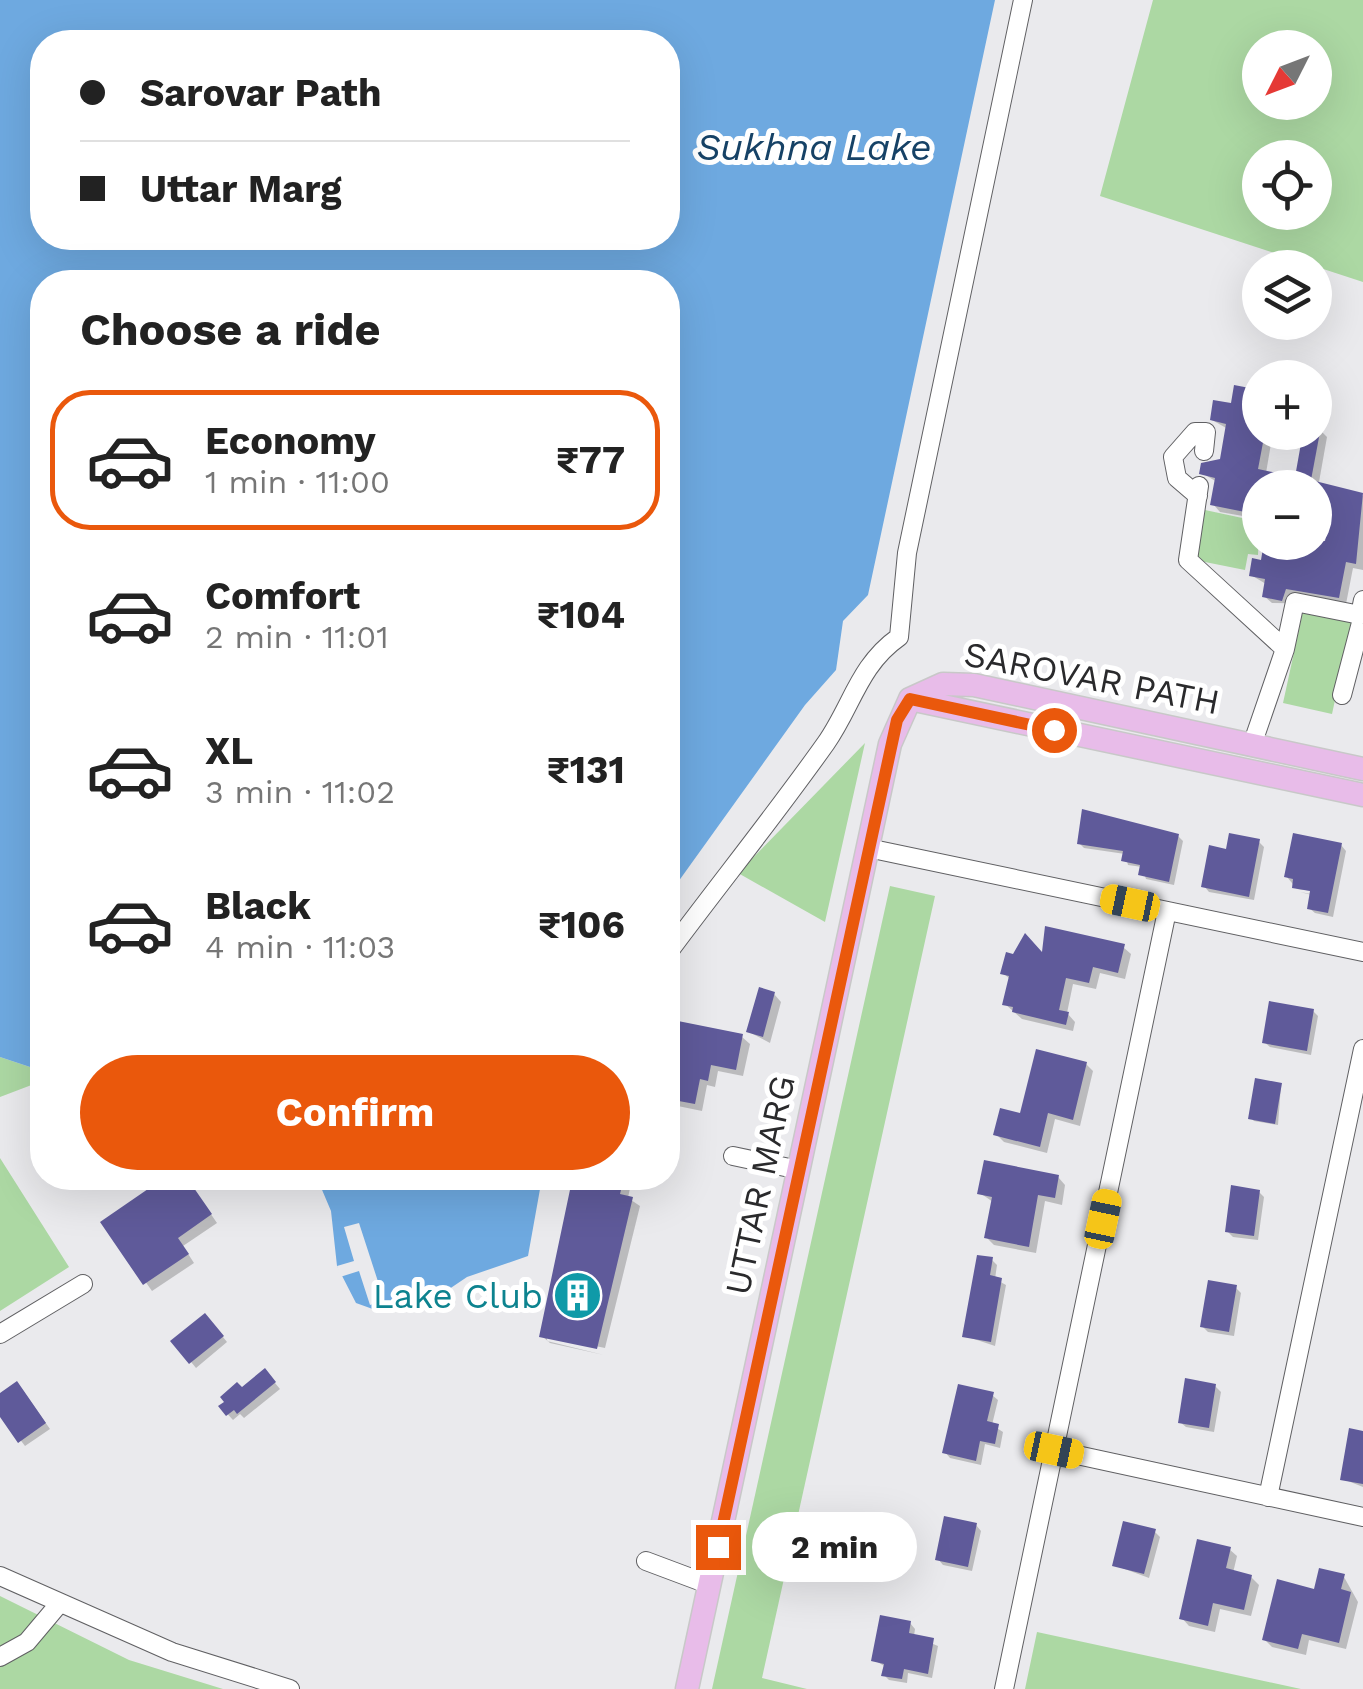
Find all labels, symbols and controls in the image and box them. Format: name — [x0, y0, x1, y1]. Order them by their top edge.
north arrow — [1242, 30, 1332, 120]
map controls — [1242, 30, 1332, 560]
text: Sarovar Path — [140, 71, 382, 115]
water label: Sukhna Lake — [696, 125, 932, 169]
button: locate — [1242, 140, 1332, 230]
text: Uttar Marg — [140, 167, 341, 211]
button: layers — [1242, 250, 1332, 340]
text: Choose a ride — [80, 303, 380, 356]
button: + — [1242, 360, 1332, 450]
icon: car — [85, 415, 175, 505]
text: Economy — [205, 419, 376, 463]
text: ₹77 — [556, 438, 625, 482]
text: 1 min · 11:00 — [205, 463, 390, 501]
button: − — [1242, 470, 1332, 560]
icon: car — [85, 570, 175, 660]
text: Comfort — [205, 574, 360, 618]
text: ₹104 — [537, 593, 625, 637]
text: 2 min · 11:01 — [205, 618, 389, 656]
street label: SAROVAR PATH — [961, 633, 1223, 723]
route start — [1032, 708, 1077, 753]
icon: car — [85, 725, 175, 815]
text: XL — [205, 729, 253, 773]
text: ₹131 — [547, 748, 625, 792]
text: 3 min · 11:02 — [205, 773, 395, 811]
icon: car — [85, 880, 175, 970]
car — [1098, 882, 1162, 924]
text: Black — [205, 884, 311, 928]
text: ₹106 — [538, 903, 625, 947]
text: 4 min · 11:03 — [205, 928, 395, 966]
button: Confirm — [80, 1055, 630, 1170]
street label: UTTAR MARG — [716, 1071, 804, 1299]
car — [1082, 1187, 1124, 1251]
building icon: Lake Club — [552, 1270, 604, 1322]
place label: Lake Club — [373, 1275, 543, 1317]
car — [1022, 1429, 1086, 1471]
callout: 2 min — [753, 1512, 918, 1582]
route end — [696, 1525, 741, 1570]
text: 2 min — [791, 1528, 878, 1566]

